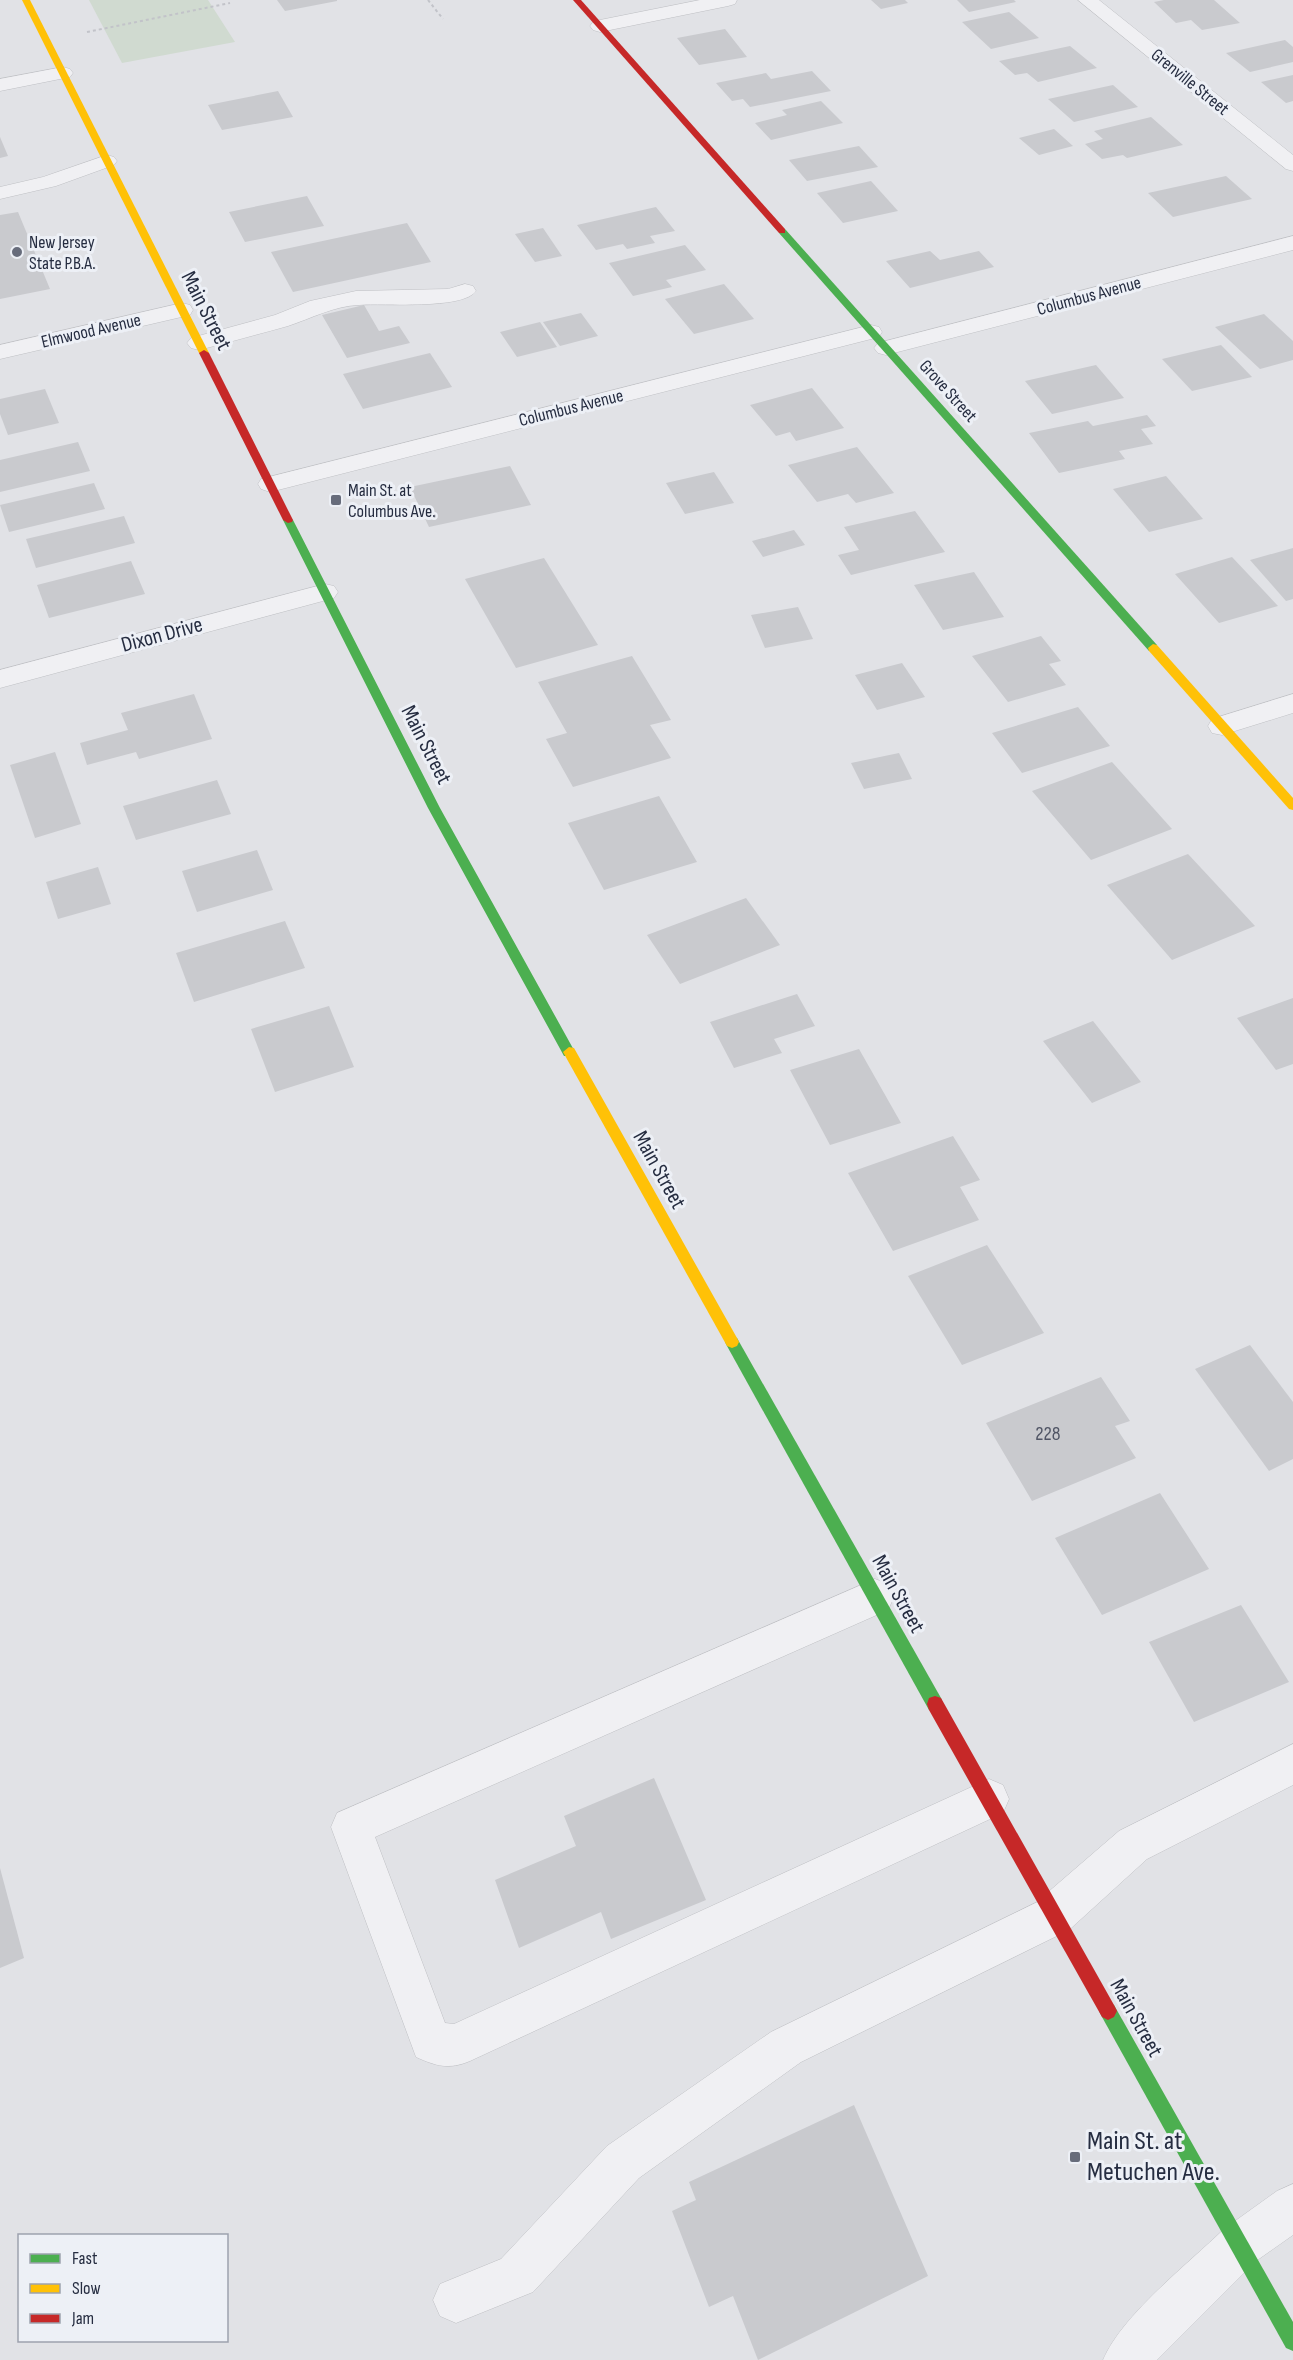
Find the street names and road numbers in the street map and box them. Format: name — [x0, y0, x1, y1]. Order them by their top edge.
street label: Grenville Street — [1147, 44, 1233, 120]
street label: Main Street — [175, 267, 237, 355]
street label: Columbus Avenue — [1035, 272, 1143, 320]
street label: Elmwood Avenue — [39, 309, 143, 353]
street label: Grove Street — [915, 356, 982, 427]
street label: Columbus Avenue — [517, 385, 625, 431]
street label: Dixon Drive — [118, 611, 206, 659]
street label: Main Street — [395, 701, 457, 789]
street label: Main Street — [627, 1126, 692, 1214]
street label: Main Street — [866, 1550, 931, 1638]
street label: Main Street — [1104, 1974, 1169, 2062]

